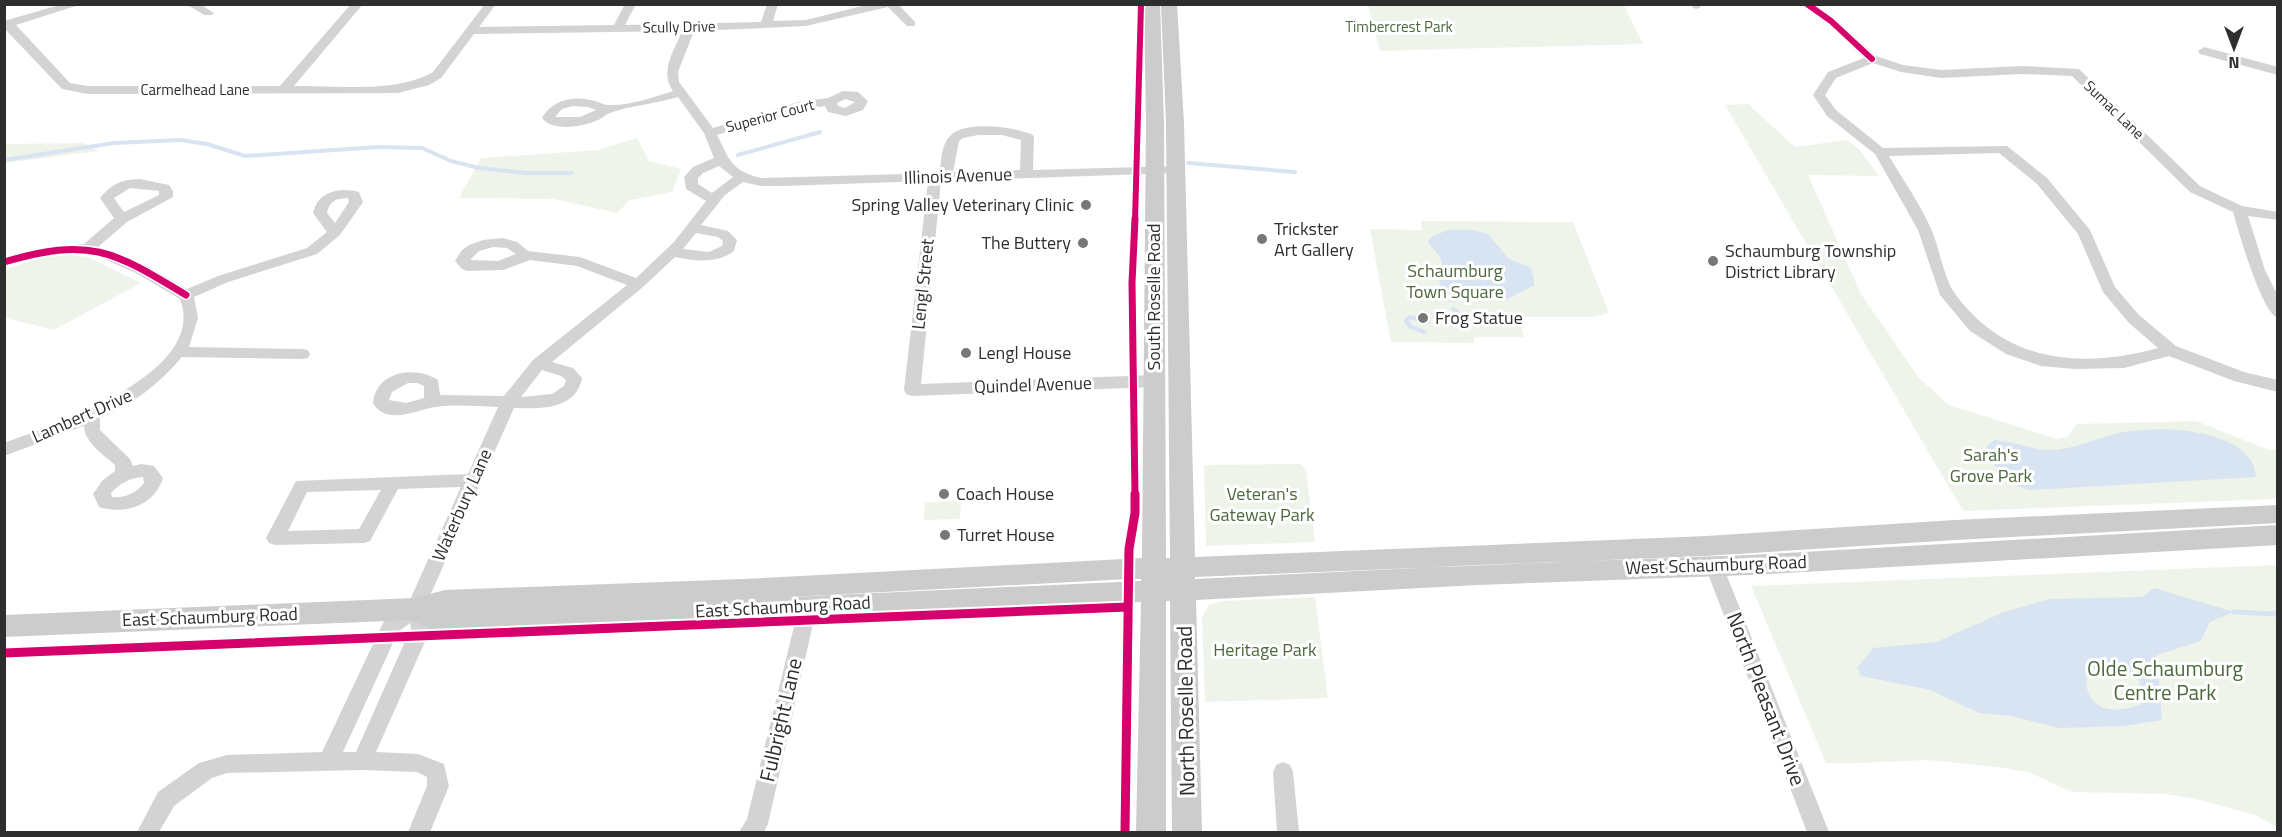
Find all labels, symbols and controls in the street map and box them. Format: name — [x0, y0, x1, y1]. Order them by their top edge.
street label: Scully Drive — [642, 14, 716, 39]
park label: Timbercrest Park — [1345, 15, 1453, 38]
north arrow — [2204, 18, 2264, 78]
text: N — [2228, 51, 2240, 75]
street label: Sumac Lane — [2079, 75, 2150, 144]
street label: Carmelhead Lane — [140, 78, 250, 101]
street label: Superior Court — [723, 92, 817, 138]
street label: Illinois Avenue — [903, 160, 1013, 191]
place label: Spring Valley Veterinary Clinic — [851, 191, 1074, 218]
marker: Spring Valley Veterinary Clinic — [1079, 198, 1093, 212]
place label: Trickster Art Gallery — [1274, 215, 1354, 263]
street label: South Roselle Road — [1140, 224, 1167, 371]
place label: The Buttery — [982, 229, 1071, 256]
marker: Trickster Art Gallery — [1255, 232, 1269, 246]
marker: The Buttery — [1076, 236, 1090, 250]
street label: Lengl Street — [904, 237, 941, 331]
place label: Schaumburg Township District Library — [1725, 237, 1896, 285]
marker: Schaumburg Township District Library — [1706, 254, 1720, 268]
park label: Schaumburg Town Square — [1406, 257, 1504, 305]
place label: Frog Statue — [1435, 304, 1523, 331]
marker: Frog Statue — [1416, 311, 1430, 325]
place label: Lengl House — [978, 339, 1071, 366]
marker: Lengl House — [959, 346, 973, 360]
street label: Quindel Avenue — [974, 369, 1092, 400]
street label: Lambert Drive — [27, 381, 136, 450]
park label: Sarah's Grove Park — [1950, 441, 2033, 489]
street label: Waterbury Lane — [425, 444, 498, 565]
place label: Coach House — [956, 480, 1054, 507]
park label: Veteran's Gateway Park — [1209, 480, 1315, 528]
marker: Coach House — [937, 487, 951, 501]
place label: Turret House — [957, 521, 1055, 548]
marker: Turret House — [938, 528, 952, 542]
street label: West Schaumburg Road — [1625, 548, 1807, 581]
street label: East Schaumburg Road — [694, 588, 871, 625]
street label: East Schaumburg Road — [122, 600, 298, 633]
street label: North Pleasant Drive — [1719, 607, 1815, 790]
street label: North Roselle Road — [1168, 626, 1202, 796]
park label: Heritage Park — [1213, 636, 1317, 663]
park label: Olde Schaumburg Centre Park — [2087, 652, 2243, 708]
street label: Fulbright Lane — [750, 655, 810, 785]

